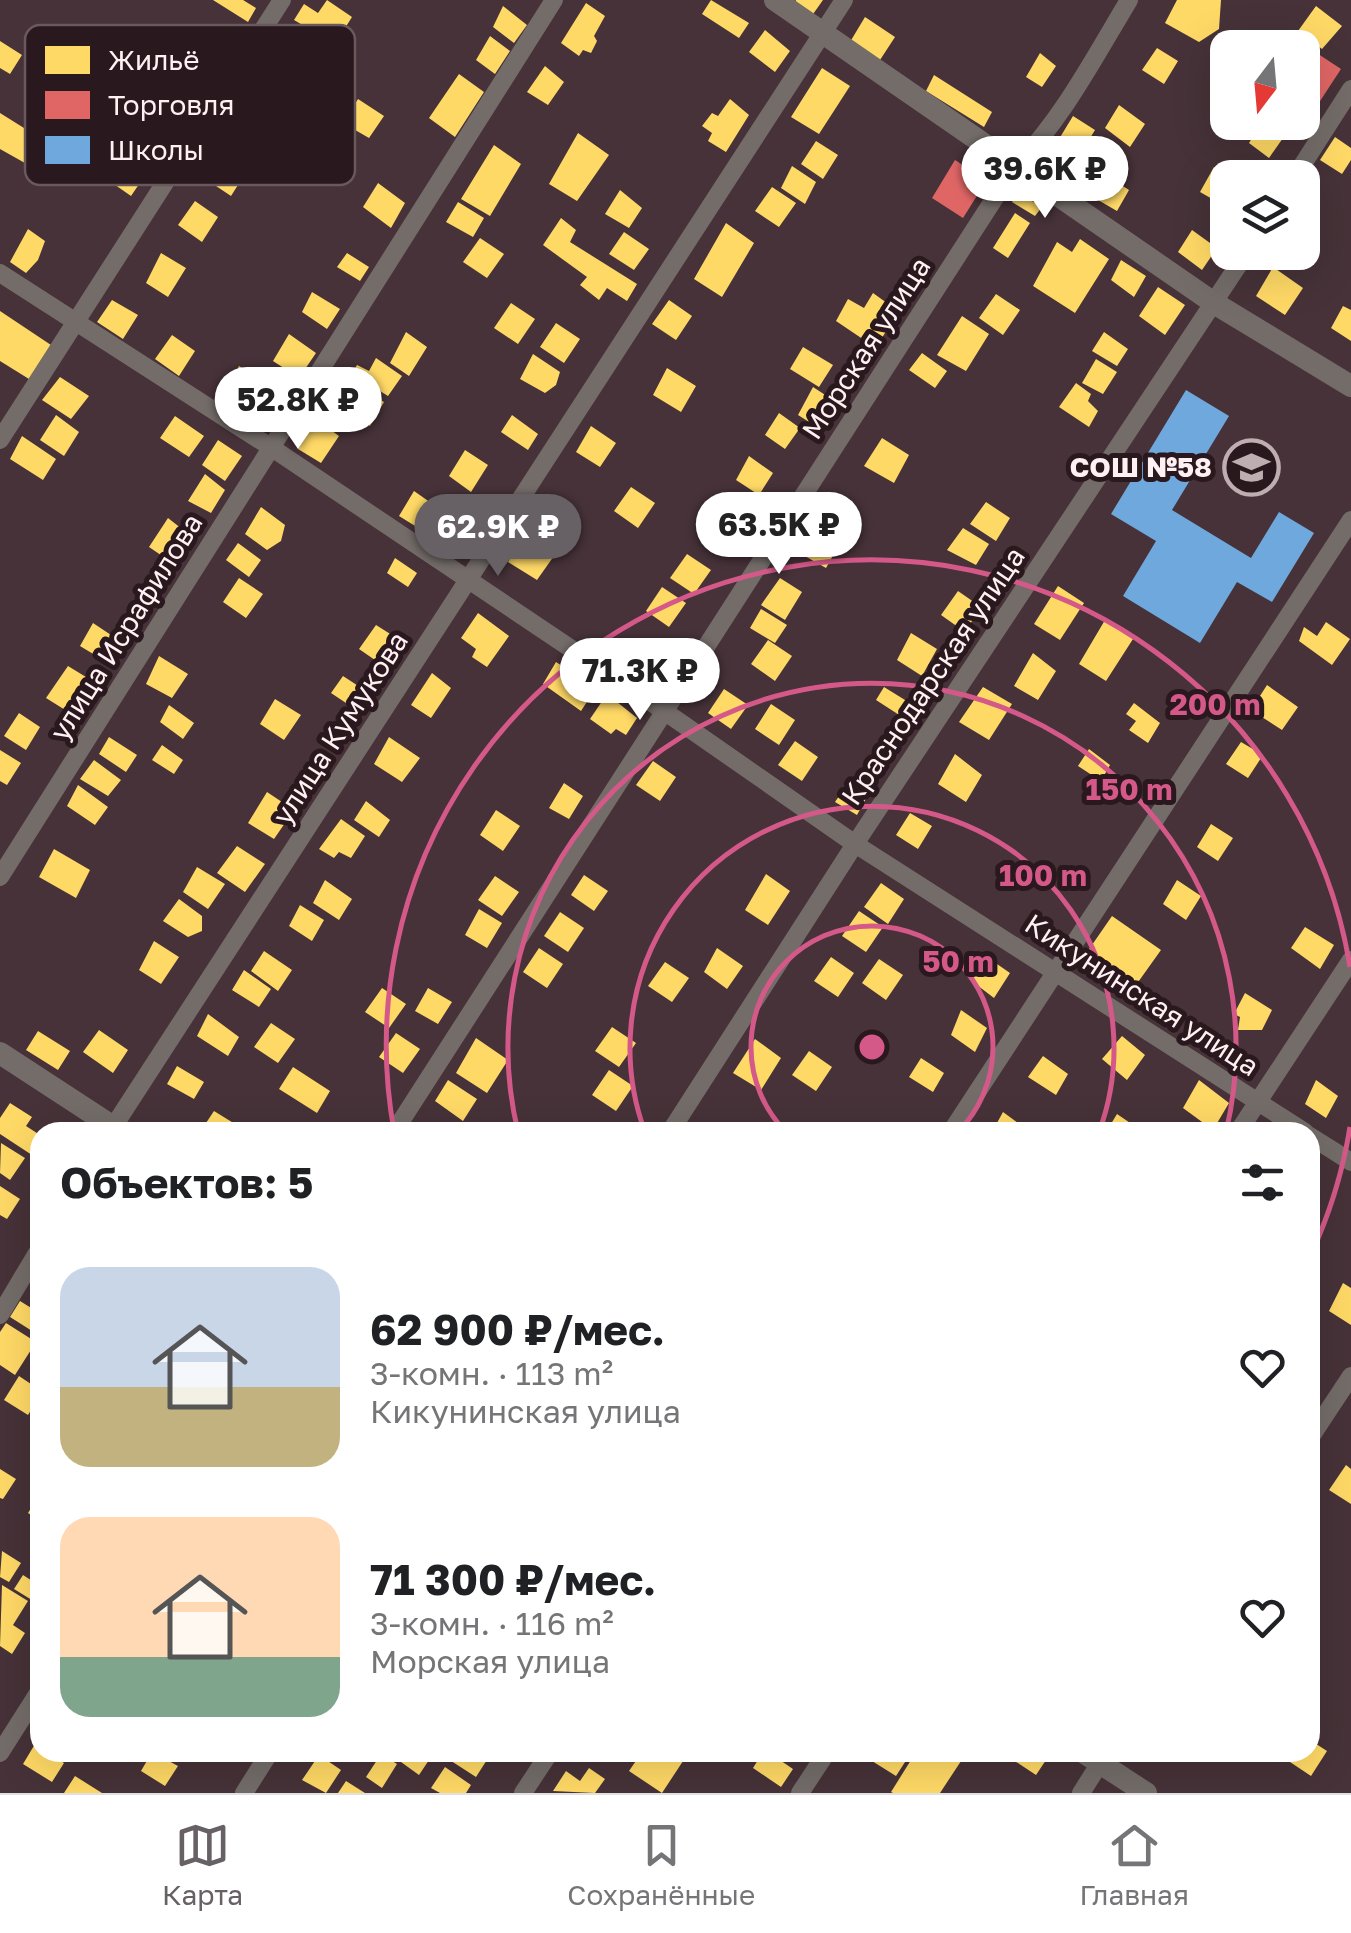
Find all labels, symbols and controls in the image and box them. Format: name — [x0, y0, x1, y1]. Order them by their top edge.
legend — [25, 25, 355, 185]
north arrow — [1210, 30, 1320, 140]
map controls — [1210, 30, 1320, 270]
text: Жильё — [108, 43, 200, 76]
text: Торговля — [108, 88, 234, 121]
text: Школы — [108, 133, 204, 166]
pin: 39.6K ₽ — [953, 136, 1137, 221]
text: 39.6K ₽ — [983, 149, 1107, 187]
button: layers — [1210, 160, 1320, 270]
street label: Морская улица — [795, 251, 937, 445]
pin: 52.8K ₽ — [206, 367, 390, 452]
text: 52.8K ₽ — [237, 380, 359, 418]
school or university icon: СОШ №58 — [1221, 437, 1281, 497]
place label: СОШ №58 — [1069, 450, 1212, 483]
pin: 63.5K ₽ — [687, 492, 871, 577]
pin: 62.9K ₽ — [406, 494, 590, 579]
text: 63.5K ₽ — [718, 505, 840, 543]
street label: улица Исрафилова — [42, 507, 209, 746]
text: 62.9K ₽ — [436, 507, 560, 545]
street label: Краснодарская улица — [834, 541, 1031, 811]
street label: улица Кумукова — [265, 625, 414, 830]
pin: 71.3K ₽ — [548, 638, 732, 723]
text: 71.3K ₽ — [582, 651, 698, 689]
text: 200 m — [1169, 686, 1261, 722]
text: 150 m — [1086, 771, 1173, 807]
text: 100 m — [999, 857, 1087, 893]
street label: Кикунинская улица — [1019, 907, 1265, 1082]
text: 50 m — [922, 943, 994, 979]
centre of rings — [854, 1029, 890, 1065]
icon: filters — [1235, 1155, 1290, 1210]
text: Объектов: 5 — [60, 1157, 313, 1207]
text: 62 900 ₽/мес. — [370, 1304, 665, 1354]
icon: home — [140, 1307, 260, 1427]
icon: heart — [1235, 1340, 1290, 1395]
text: 3-комн. · 113 m² — [370, 1354, 613, 1392]
text: Кикунинская улица — [370, 1392, 681, 1430]
text: 71 300 ₽/мес. — [370, 1554, 656, 1604]
icon: home — [140, 1557, 260, 1677]
icon: heart — [1235, 1590, 1290, 1645]
text: 3-комн. · 116 m² — [370, 1604, 614, 1642]
text: Морская улица — [370, 1642, 610, 1680]
tab: Карта — [162, 1818, 243, 1911]
tab: Сохранённые — [567, 1818, 755, 1911]
tab: Главная — [1079, 1818, 1189, 1911]

